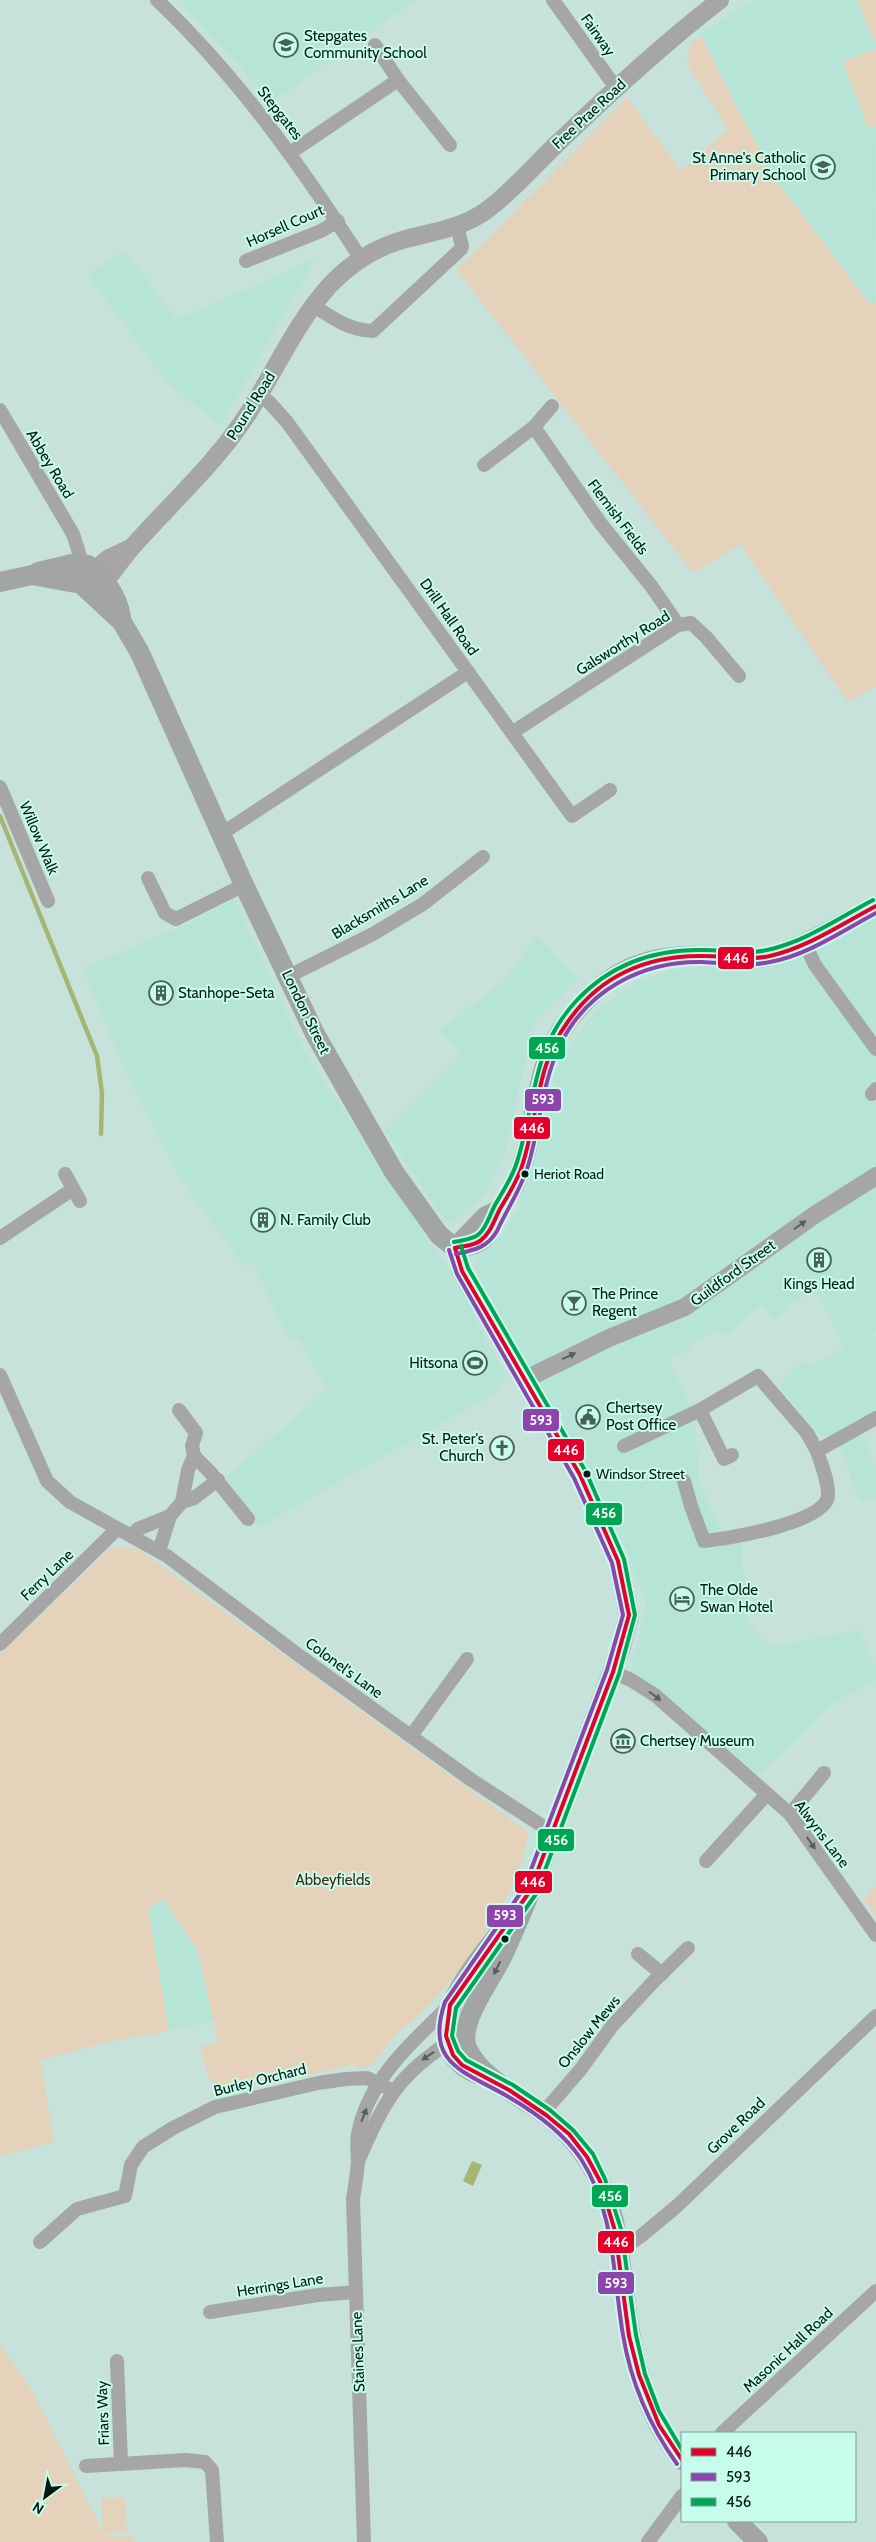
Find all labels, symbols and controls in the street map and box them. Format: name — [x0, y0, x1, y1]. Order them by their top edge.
street label: Fairway — [577, 10, 619, 60]
place label: Stepgates Community School — [304, 27, 427, 62]
school or university icon: Stepgates Community School — [273, 32, 299, 58]
street label: Free Prae Road — [548, 75, 630, 153]
street label: Stepgates — [254, 83, 306, 143]
place label: St Anne's Catholic Primary School — [692, 149, 806, 184]
school or university icon: St Anne's Catholic Primary School — [810, 154, 836, 180]
street label: Horsell Court — [244, 201, 326, 251]
street label: Pound Road — [223, 369, 279, 443]
street label: Abbey Road — [22, 426, 78, 502]
street label: Flemish Fields — [584, 476, 652, 558]
street label: Drill Hall Road — [416, 575, 482, 659]
street label: Galsworthy Road — [573, 607, 673, 679]
street label: Willow Walk — [16, 799, 63, 878]
street label: Blacksmiths Lane — [329, 871, 432, 943]
line badge: 446 — [717, 946, 755, 970]
text: 446 — [723, 949, 749, 967]
street label: London Street — [278, 967, 334, 1057]
building icon: Stanhope-Seta — [148, 980, 174, 1006]
place label: Stanhope-Seta — [178, 984, 275, 1002]
line badge: 456 — [528, 1036, 566, 1060]
text: 456 — [535, 1039, 559, 1057]
line badge: 593 — [524, 1088, 562, 1112]
text: 593 — [532, 1090, 554, 1108]
line badge: 446 — [513, 1116, 551, 1140]
text: 446 — [519, 1119, 545, 1137]
place label: Heriot Road — [534, 1165, 604, 1183]
marker: Heriot Road — [520, 1169, 530, 1179]
building icon: N. Family Club — [250, 1207, 276, 1233]
place label: N. Family Club — [280, 1211, 371, 1229]
one-way arrow — [793, 1220, 807, 1230]
street label: Guildford Street — [687, 1236, 779, 1310]
building icon: Kings Head — [806, 1247, 832, 1273]
place label: Kings Head — [783, 1275, 855, 1293]
place label: The Prince Regent — [592, 1285, 659, 1320]
bar icon: The Prince Regent — [561, 1290, 587, 1316]
sports icon: Hitsona — [462, 1350, 488, 1376]
one-way arrow — [562, 1352, 576, 1360]
place label: Hitsona — [409, 1354, 459, 1372]
place label: Chertsey Post Office — [606, 1399, 677, 1434]
public building icon: Chertsey Post Office — [575, 1404, 601, 1430]
line badge: 593 — [522, 1408, 560, 1432]
text: 593 — [530, 1411, 552, 1429]
place label: St. Peter's Church — [422, 1430, 484, 1465]
church icon: St. Peter's Church — [489, 1435, 515, 1461]
line badge: 446 — [547, 1438, 585, 1462]
text: 446 — [553, 1441, 579, 1459]
place label: Windsor Street — [596, 1465, 685, 1483]
marker: Windsor Street — [582, 1469, 592, 1479]
line badge: 456 — [585, 1502, 623, 1526]
text: 456 — [592, 1504, 616, 1522]
street label: Ferry Lane — [17, 1545, 77, 1604]
place label: The Olde Swan Hotel — [700, 1581, 774, 1616]
hotel icon: The Olde Swan Hotel — [669, 1586, 695, 1612]
street label: Colonel's Lane — [302, 1634, 386, 1702]
one-way arrow — [648, 1691, 662, 1701]
museum icon: Chertsey Museum — [610, 1728, 636, 1754]
place label: Chertsey Museum — [640, 1732, 754, 1750]
street label: Alwyns Lane — [791, 1797, 853, 1872]
line badge: 456 — [537, 1828, 575, 1852]
text: 456 — [544, 1831, 568, 1849]
one-way arrow — [805, 1836, 816, 1849]
line badge: 446 — [514, 1870, 553, 1894]
park label: Abbeyfields — [296, 1871, 370, 1889]
text: 446 — [520, 1873, 546, 1891]
line badge: 593 — [486, 1904, 524, 1928]
text: 593 — [494, 1906, 516, 1924]
unlabelled marker — [500, 1934, 510, 1944]
one-way arrow — [493, 1961, 501, 1975]
street label: Onslow Mews — [554, 1992, 624, 2072]
one-way arrow — [422, 2051, 435, 2061]
street label: Burley Orchard — [212, 2060, 308, 2100]
street label: Grove Road — [703, 2094, 769, 2158]
one-way arrow — [360, 2107, 368, 2122]
line badge: 456 — [591, 2184, 629, 2208]
text: 456 — [598, 2187, 622, 2205]
line badge: 446 — [597, 2230, 635, 2254]
text: 446 — [603, 2233, 629, 2251]
street label: Herrings Lane — [236, 2269, 325, 2301]
line badge: 593 — [597, 2271, 635, 2295]
text: 593 — [605, 2274, 627, 2292]
street label: Masonic Hall Road — [739, 2304, 837, 2396]
street label: Staines Lane — [348, 2311, 368, 2392]
street label: Friars Way — [93, 2380, 113, 2446]
legend — [681, 2432, 856, 2522]
text: 446 — [726, 2443, 752, 2461]
text: 593 — [726, 2468, 751, 2486]
north arrow — [20, 2472, 70, 2522]
text: 456 — [726, 2493, 751, 2511]
text: N — [29, 2498, 47, 2518]

